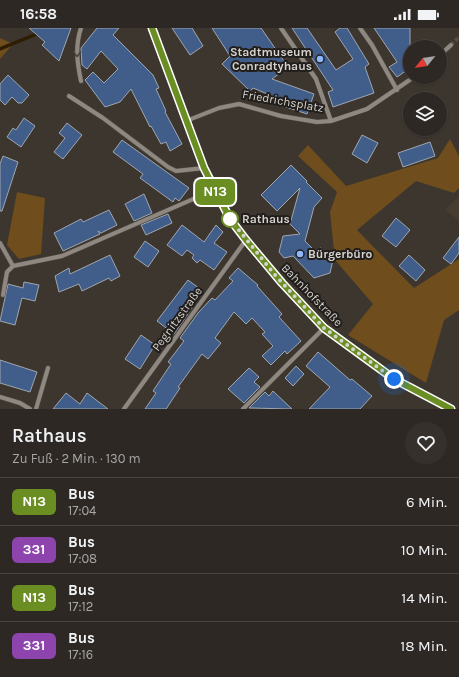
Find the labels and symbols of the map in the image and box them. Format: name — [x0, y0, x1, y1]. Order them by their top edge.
north arrow — [403, 40, 447, 84]
place label: Stadtmuseum Conradtyhaus — [230, 45, 312, 73]
one-way arrow — [73, 51, 81, 57]
marker: Stadtmuseum Conradtyhaus — [315, 54, 325, 64]
street label: Friedrichsplatz — [241, 87, 325, 115]
line badge: N13 — [192, 179, 238, 205]
marker: Rathaus — [221, 210, 239, 228]
place label: Rathaus — [242, 212, 290, 226]
place label: Bürgerbüro — [308, 247, 373, 261]
marker: Bürgerbüro — [295, 249, 305, 259]
street label: Bahnhofstraße — [279, 261, 345, 329]
street label: Pegnitzstraße — [149, 284, 205, 354]
your location — [384, 369, 404, 389]

